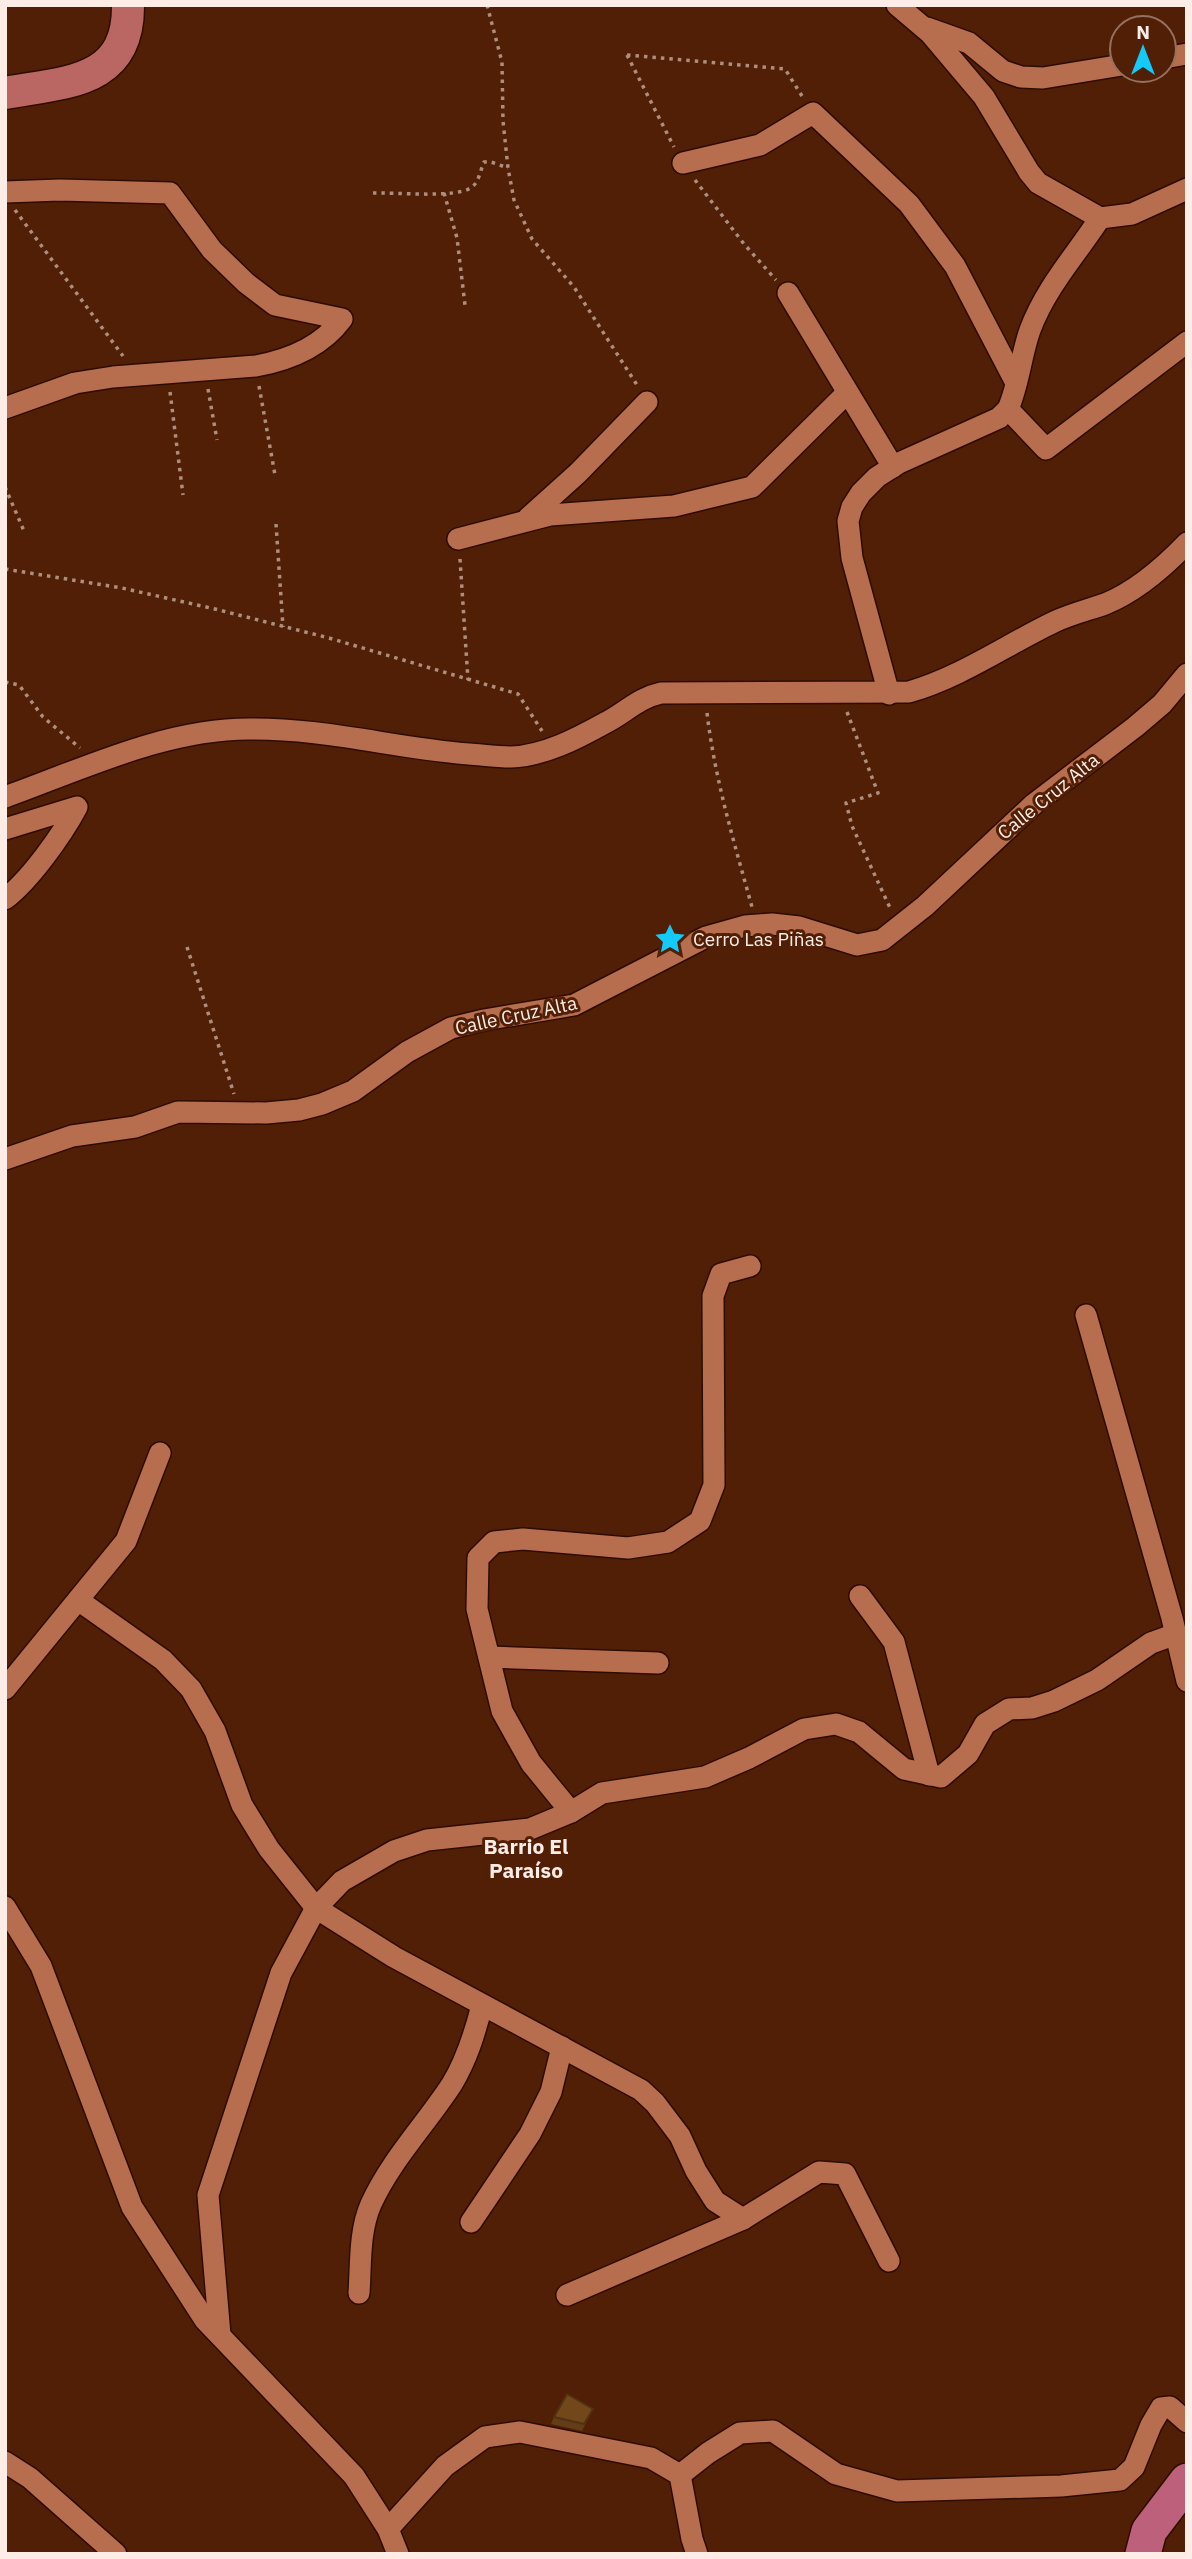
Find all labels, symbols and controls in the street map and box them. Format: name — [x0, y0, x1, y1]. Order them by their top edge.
north arrow — [1108, 14, 1178, 84]
text: N — [1136, 20, 1150, 44]
street label: Calle Cruz Alta — [992, 748, 1104, 844]
place icon: Cerro Las Piñas — [653, 922, 687, 956]
place label: Cerro Las Piñas — [693, 927, 824, 951]
street label: Calle Cruz Alta — [453, 990, 579, 1040]
district label: Barrio El Paraíso — [484, 1832, 568, 1884]

